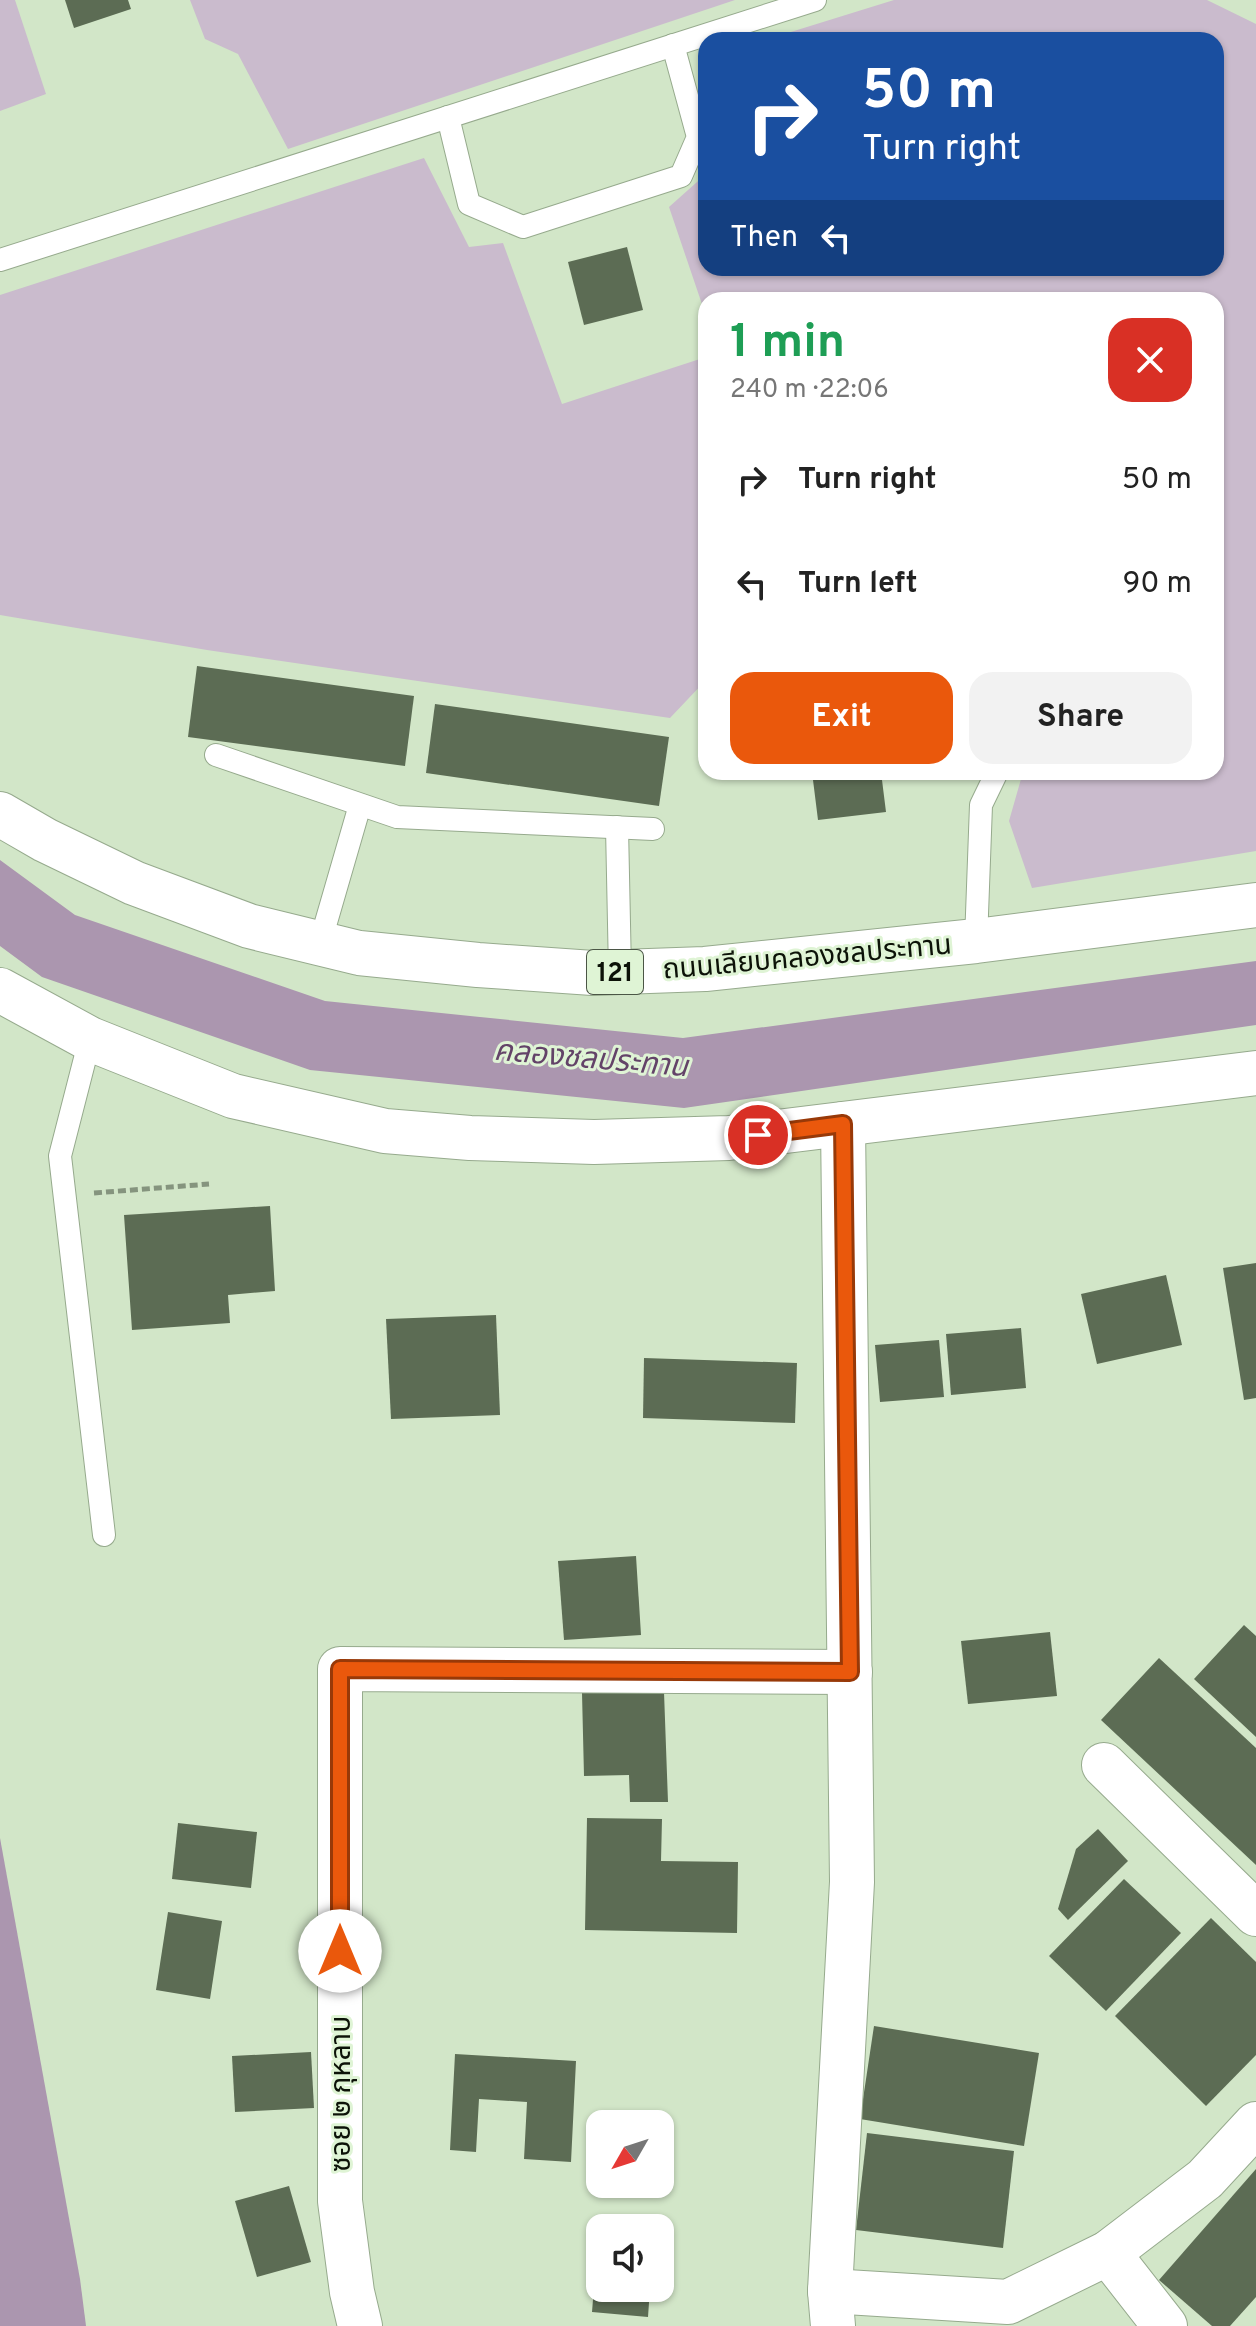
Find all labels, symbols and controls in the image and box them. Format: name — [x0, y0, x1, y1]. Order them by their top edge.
text: 50 m — [862, 58, 996, 128]
icon: right — [730, 64, 834, 168]
text: Turn right — [862, 127, 1021, 173]
icon: left — [814, 216, 858, 260]
text: Then — [730, 220, 798, 257]
text: 1 min — [730, 314, 845, 374]
button: close — [1108, 318, 1192, 402]
text: 240 m · 22:06 — [730, 374, 889, 407]
icon: right — [730, 458, 774, 502]
text: Turn right — [798, 462, 936, 499]
text: 50 m — [1122, 462, 1192, 499]
icon: left — [730, 562, 774, 606]
text: Turn left — [798, 566, 918, 603]
text: 90 m — [1123, 566, 1192, 603]
button: Exit — [730, 672, 953, 764]
button: Share — [969, 672, 1192, 764]
street label: ถนนเลียบคลองชลประทาน — [661, 928, 953, 990]
road number: 121 — [587, 950, 643, 994]
water label: คลองชลประทาน — [492, 1034, 691, 1088]
pin — [724, 1101, 792, 1169]
icon: arrive — [736, 1113, 780, 1157]
position arrow — [298, 1909, 382, 1993]
street label: ซอย ๒ กุหลาบ — [325, 2016, 361, 2172]
north arrow — [586, 2110, 674, 2198]
map controls — [586, 2110, 674, 2302]
button: sound — [586, 2214, 674, 2302]

